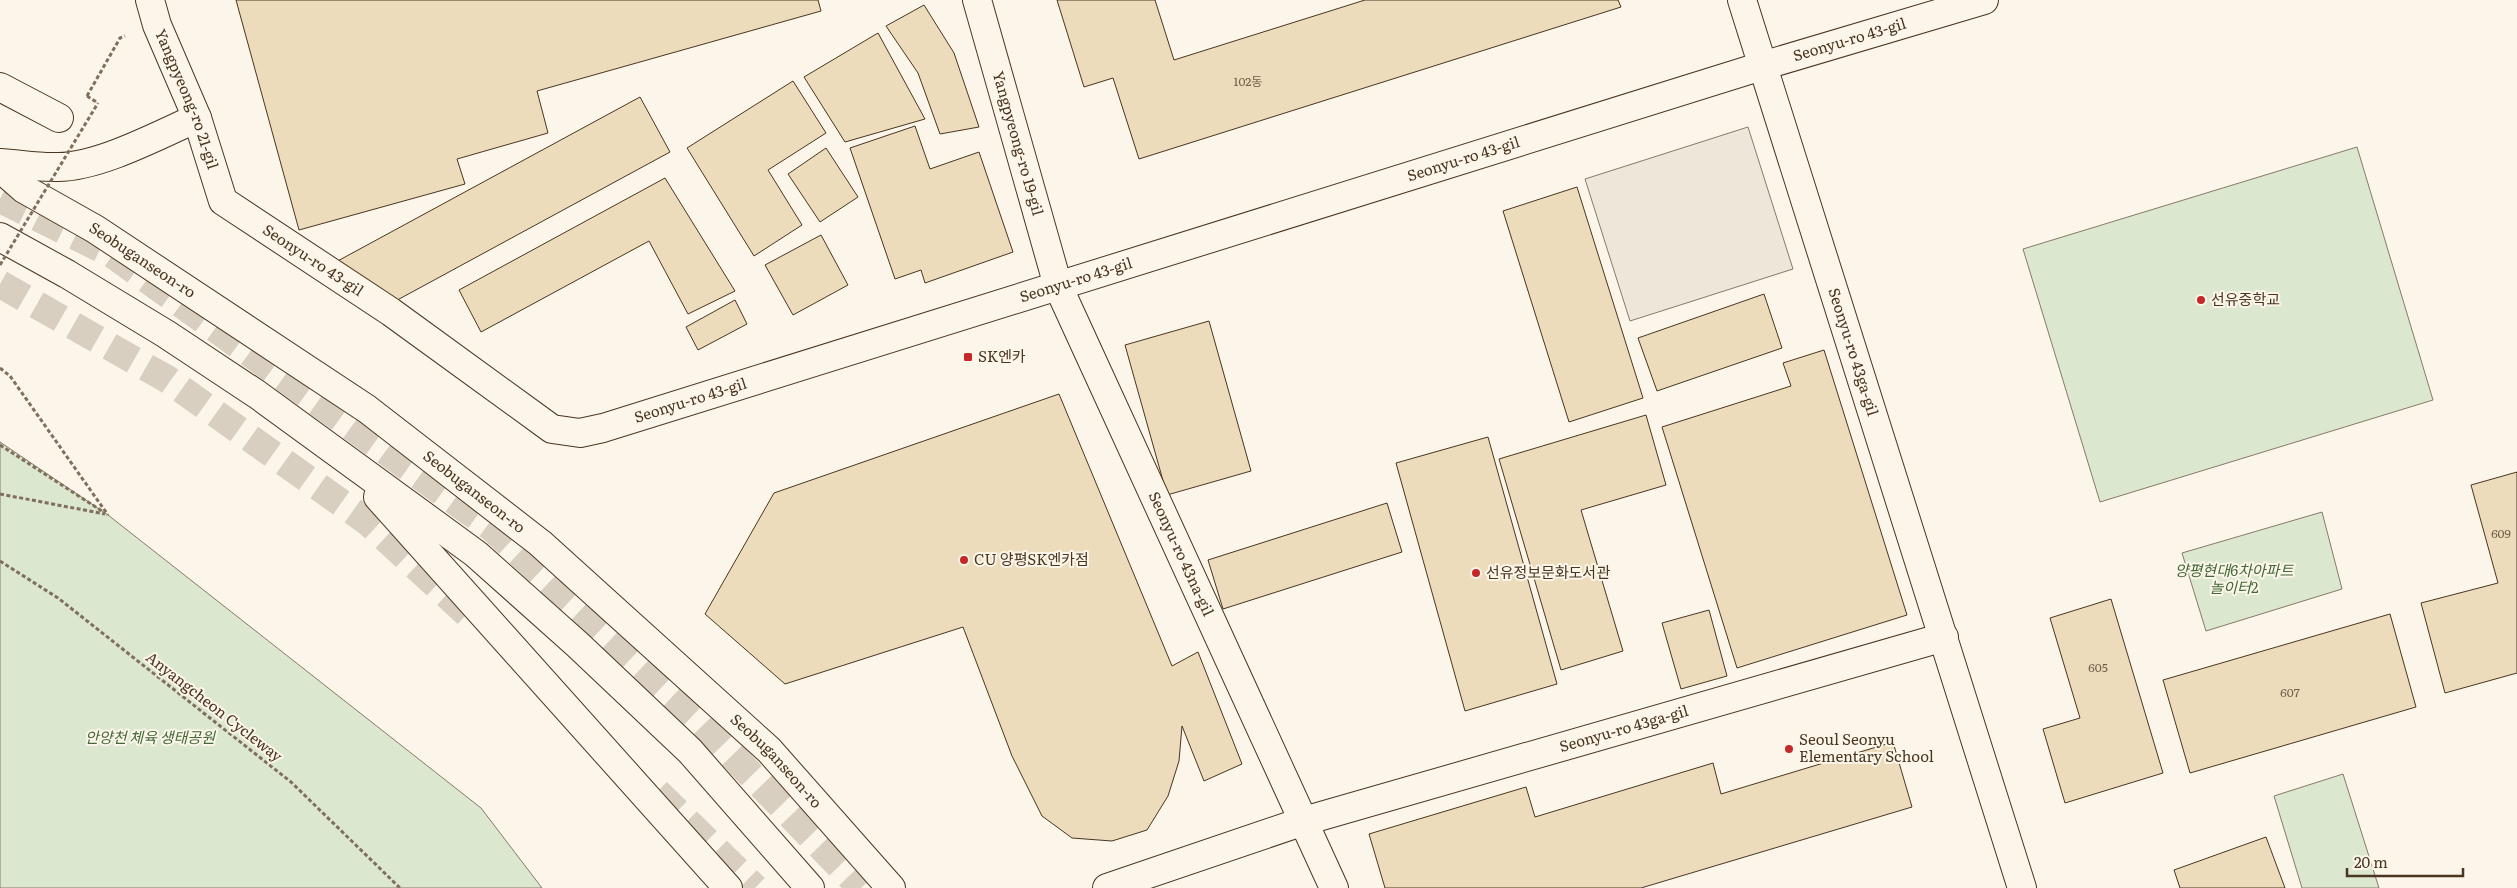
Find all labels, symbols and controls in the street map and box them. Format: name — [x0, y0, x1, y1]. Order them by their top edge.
street label: Seonyu-ro 43-gil — [1790, 11, 1908, 66]
street label: Yangpyeong-ro 21-gil — [150, 25, 225, 172]
street label: Yangpyeong-ro 19-gil — [988, 68, 1050, 218]
house number: 102동 — [1234, 72, 1262, 90]
street label: Seonyu-ro 43-gil — [1404, 129, 1522, 186]
street label: Seobuganseon-ro — [85, 215, 201, 303]
street label: Seonyu-ro 43-gil — [259, 217, 369, 301]
street label: Seonyu-ro 43-gil — [1016, 250, 1135, 307]
street label: Seonyu-ro 43ga-gil — [1823, 284, 1885, 418]
place label: 선유중학교 — [2211, 287, 2280, 310]
marker: 선유중학교 — [2195, 294, 2207, 306]
place label: SK엔카 — [978, 344, 1026, 367]
marker: SK엔카 — [962, 351, 974, 363]
street label: Seonyu-ro 43-gil — [631, 371, 749, 428]
street label: Seobuganseon-ro — [419, 444, 531, 538]
street label: Seonyu-ro 43na-gil — [1144, 487, 1221, 619]
house number: 609 — [2491, 524, 2511, 542]
place label: CU 양평SK엔카점 — [974, 547, 1089, 570]
marker: CU 양평SK엔카점 — [958, 554, 970, 566]
park label: 양평현대6차아파트 놀이터2 — [2175, 558, 2294, 598]
place label: 선유정보문화도서관 — [1486, 560, 1610, 583]
marker: 선유정보문화도서관 — [1470, 567, 1482, 579]
street label: Anyangcheon Cycleway — [142, 645, 288, 767]
house number: 605 — [2088, 658, 2108, 676]
house number: 607 — [2280, 683, 2300, 701]
street label: Seonyu-ro 43ga-gil — [1556, 698, 1691, 757]
street label: Seobuganseon-ro — [726, 708, 828, 813]
park label: 안양천 체육 생태공원 — [85, 725, 216, 748]
place label: Seoul Seonyu Elementary School — [1799, 727, 1934, 767]
marker: Seoul Seonyu Elementary School — [1783, 743, 1795, 755]
scale bar — [2347, 846, 2463, 878]
text: 20 m — [2354, 850, 2388, 873]

